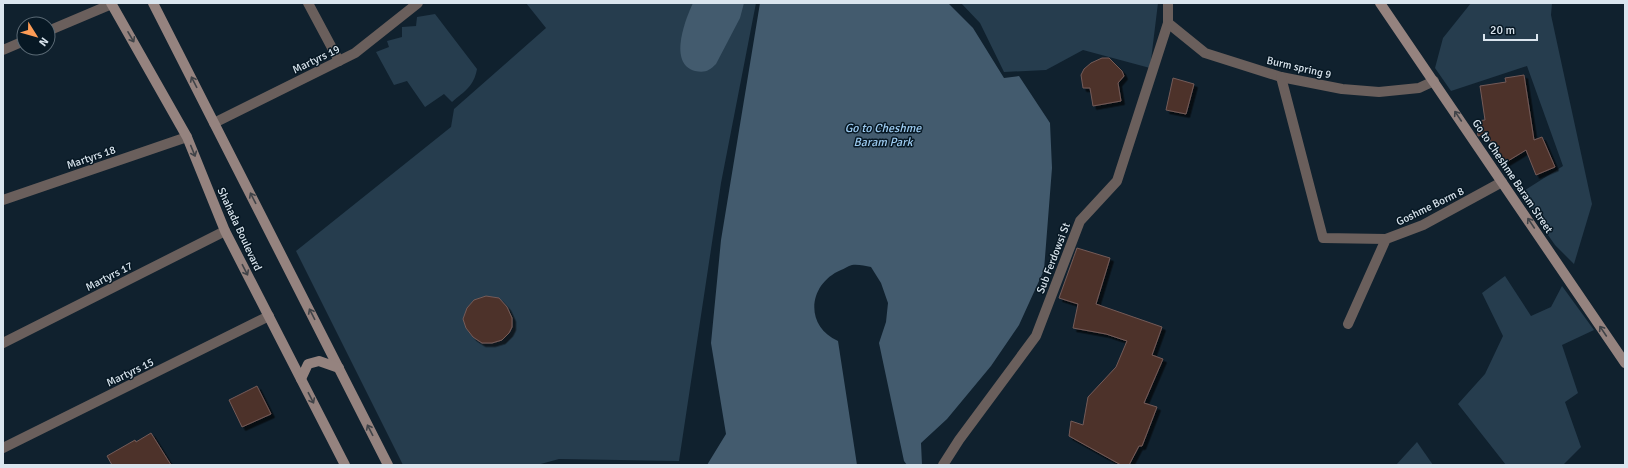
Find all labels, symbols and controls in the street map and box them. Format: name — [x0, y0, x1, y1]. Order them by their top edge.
north arrow — [16, 16, 56, 56]
scale bar — [1484, 16, 1537, 42]
text: 20 m — [1490, 23, 1515, 38]
one-way arrow — [127, 31, 135, 43]
text: N — [36, 35, 51, 49]
street label: Martyrs 19 — [290, 42, 342, 76]
street label: Burm spring 9 — [1265, 54, 1333, 81]
one-way arrow — [190, 77, 197, 89]
one-way arrow — [1453, 110, 1461, 122]
street label: Go to Cheshme Baram Street — [1470, 117, 1556, 236]
water label: Go to Cheshme Baram Park — [845, 121, 922, 150]
street label: Martyrs 18 — [65, 143, 117, 172]
one-way arrow — [189, 144, 197, 156]
street label: Goshme Borm 8 — [1394, 184, 1466, 228]
street label: Shahada Boulevard — [215, 186, 265, 273]
one-way arrow — [249, 193, 256, 205]
one-way arrow — [1527, 218, 1535, 229]
street label: Sub Ferdowsi St — [1034, 221, 1073, 295]
street label: Martyrs 17 — [84, 259, 135, 294]
one-way arrow — [242, 264, 249, 276]
one-way arrow — [308, 308, 315, 320]
one-way arrow — [1599, 326, 1607, 337]
street label: Martyrs 15 — [104, 355, 156, 389]
one-way arrow — [308, 392, 315, 404]
one-way arrow — [366, 424, 374, 436]

